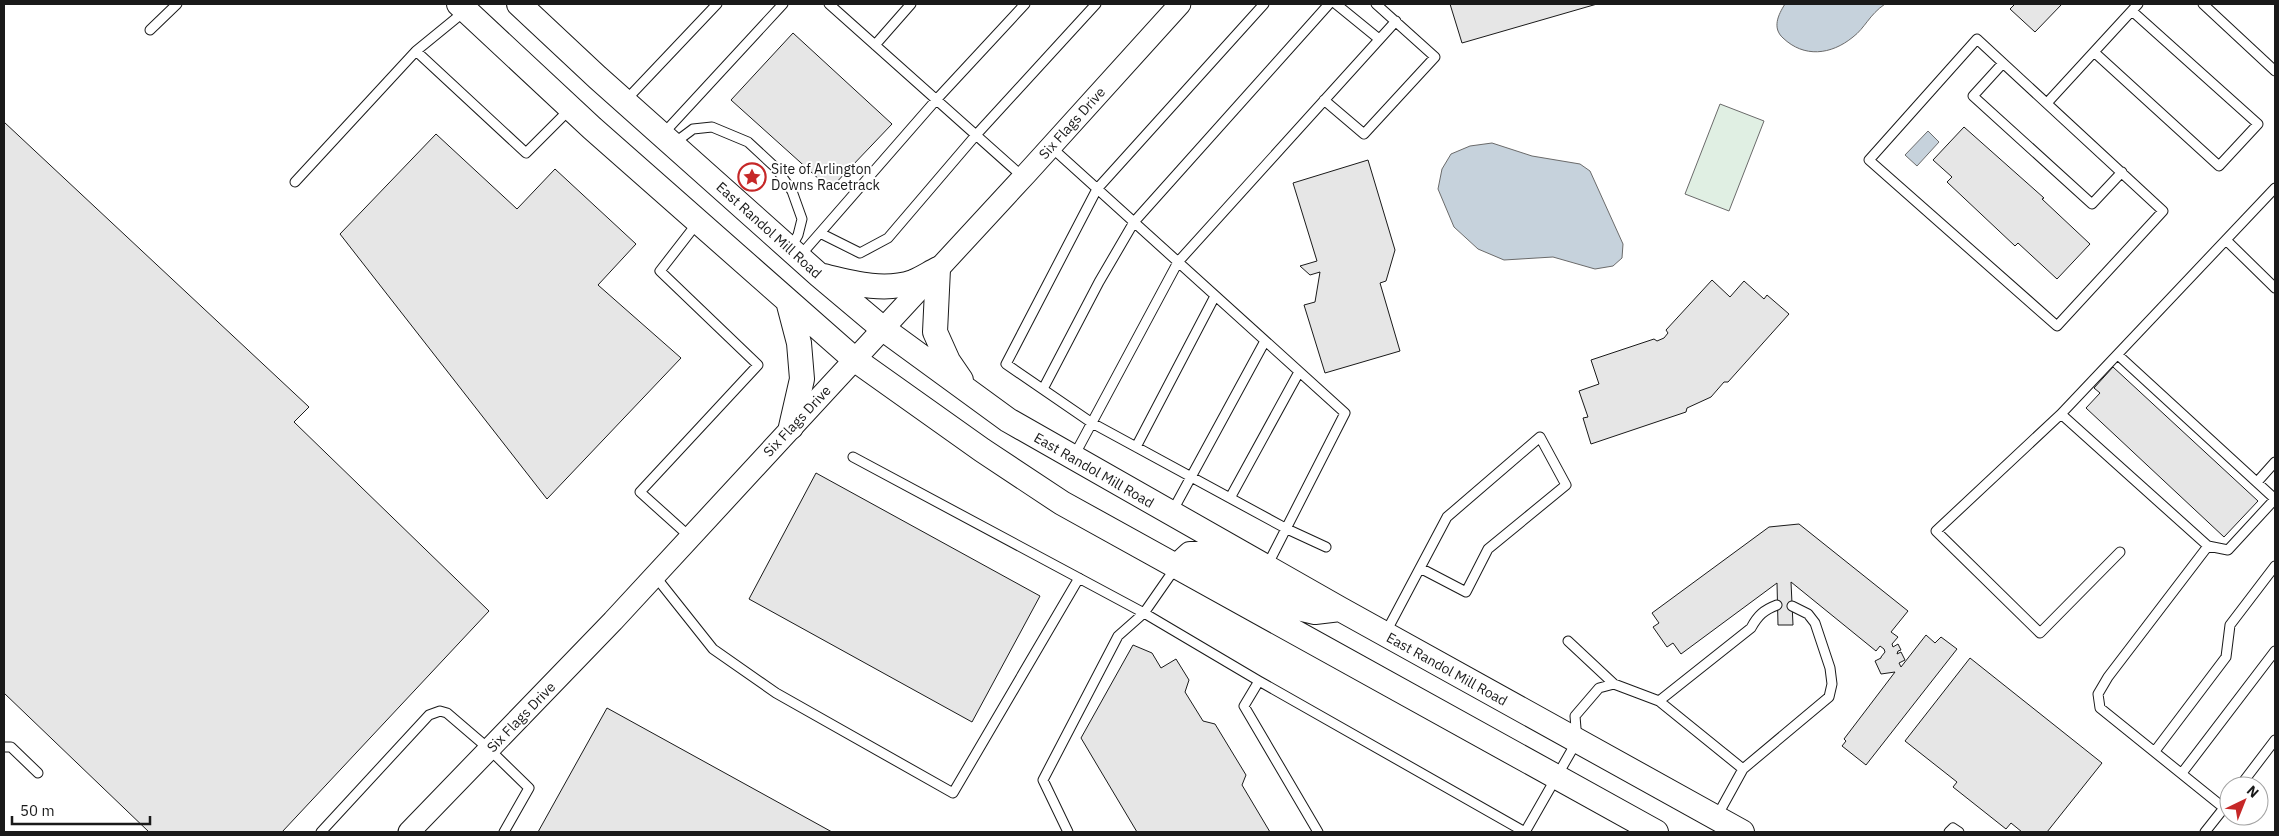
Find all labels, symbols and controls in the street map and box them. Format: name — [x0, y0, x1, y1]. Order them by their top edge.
street label: Six Flags Drive — [1035, 83, 1109, 163]
place label: Site of Arlington Downs Racetrack — [771, 160, 880, 194]
place icon: Site of Arlington Downs Racetrack — [737, 162, 767, 192]
street label: East Randol Mill Road — [713, 178, 825, 282]
street label: Six Flags Drive — [759, 381, 835, 460]
street label: East Randol Mill Road — [1031, 428, 1157, 512]
street label: East Randol Mill Road — [1383, 628, 1511, 710]
street label: Six Flags Drive — [483, 678, 559, 756]
north arrow — [2219, 776, 2269, 826]
text: N — [2243, 781, 2263, 802]
scale bar — [12, 794, 150, 826]
text: 50 m — [20, 801, 55, 820]

